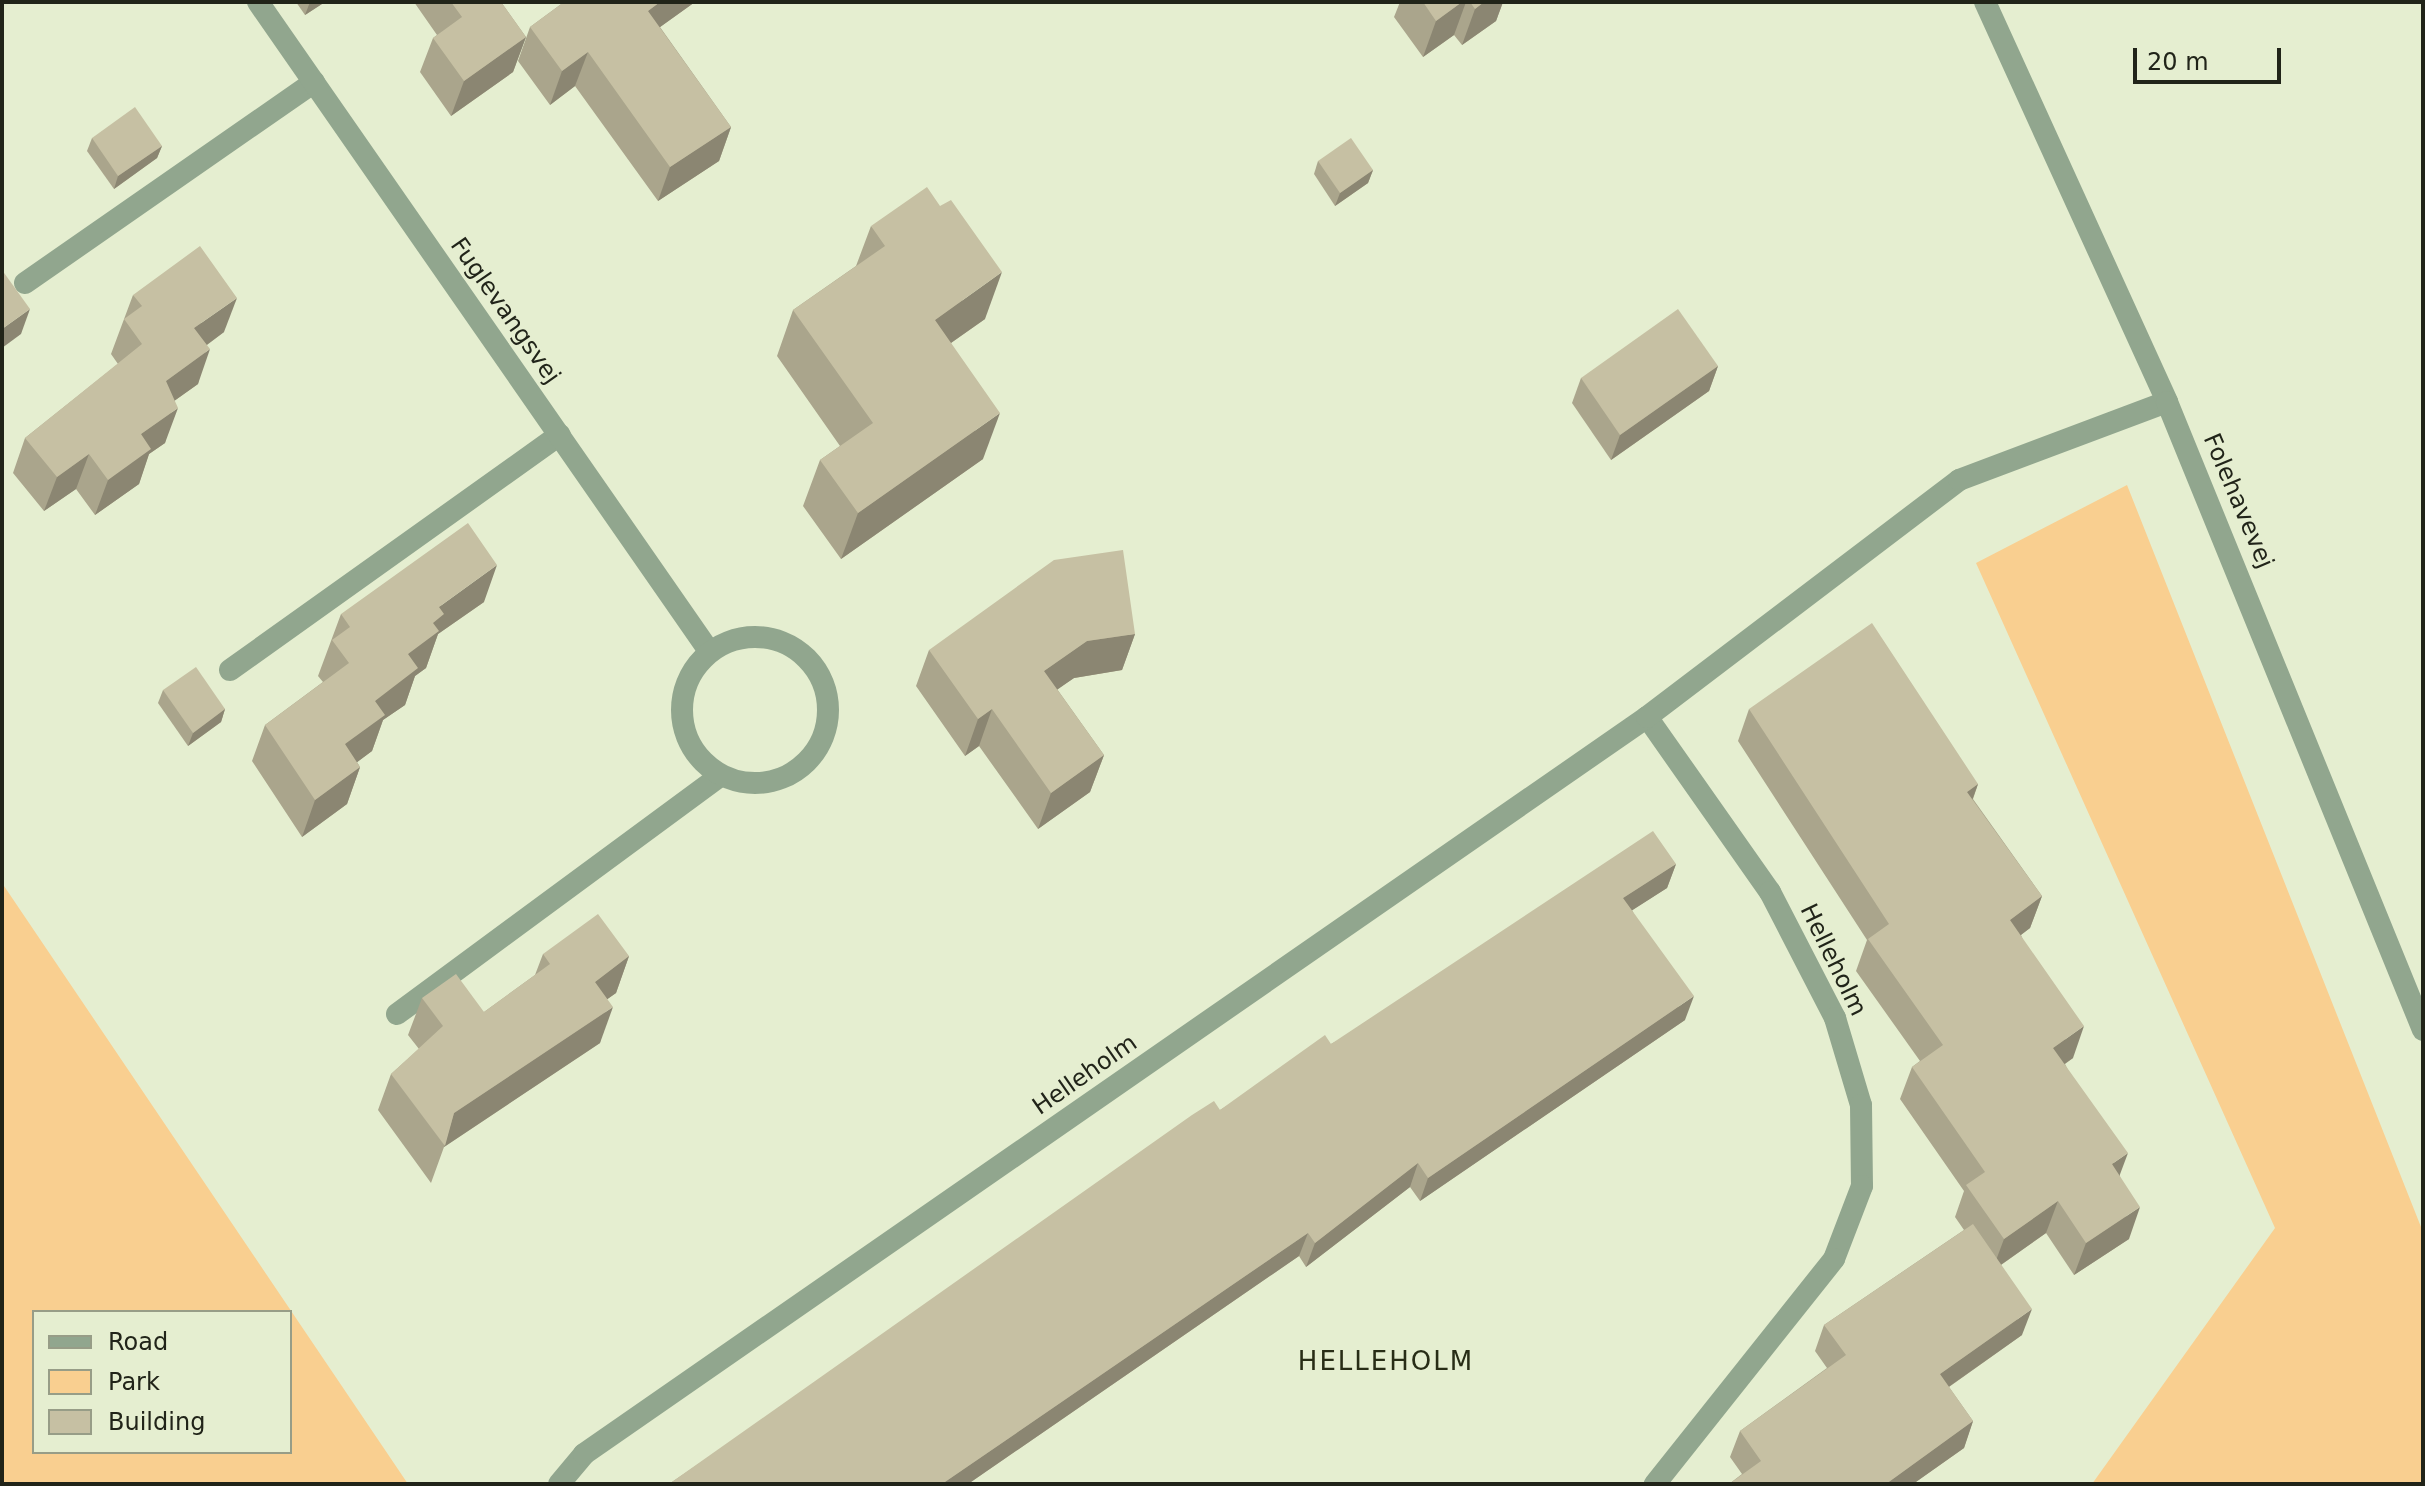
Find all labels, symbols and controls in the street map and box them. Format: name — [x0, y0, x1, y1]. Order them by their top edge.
scale bar — [2137, 32, 2285, 82]
text: 20 m — [2147, 48, 2209, 76]
street label: Fuglevangsvej — [444, 232, 566, 390]
street label: Folehavevej — [2197, 429, 2279, 573]
street label: Helleholm — [1794, 899, 1872, 1021]
street label: Helleholm — [1027, 1029, 1143, 1121]
legend — [32, 1310, 292, 1454]
text: Road — [108, 1328, 168, 1356]
district label: HELLEHOLM — [1298, 1346, 1474, 1378]
text: Park — [108, 1368, 160, 1396]
text: Building — [108, 1408, 205, 1436]

